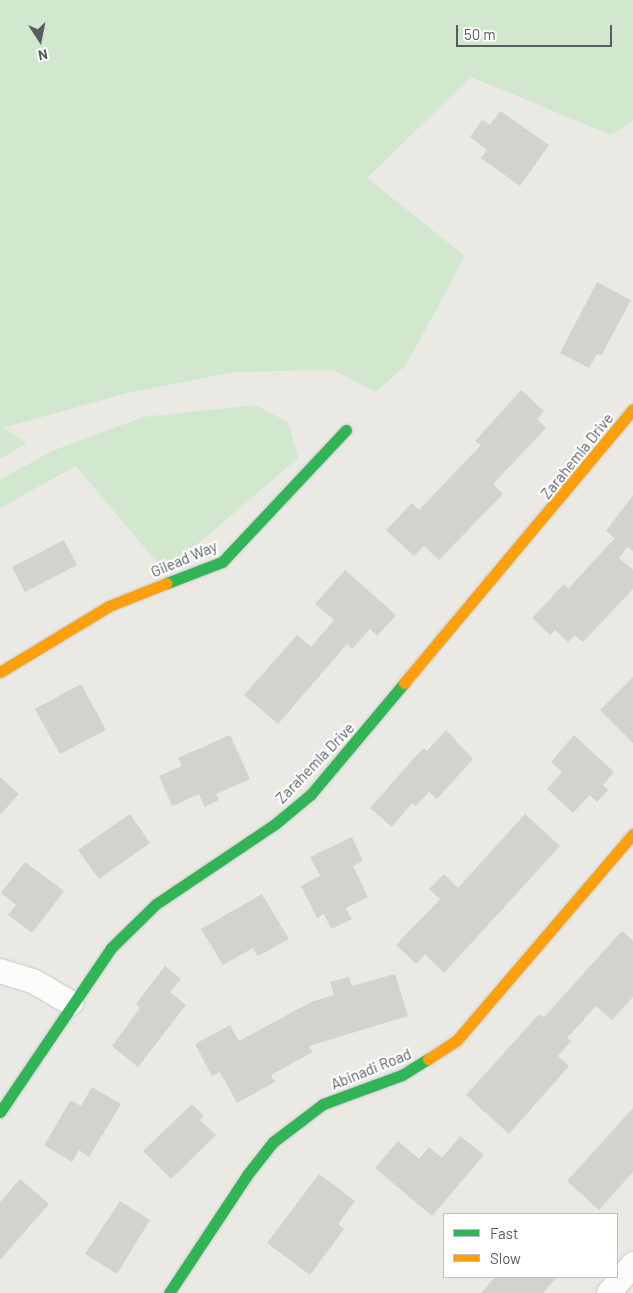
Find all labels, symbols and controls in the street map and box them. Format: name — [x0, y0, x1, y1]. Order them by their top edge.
north arrow — [15, 15, 65, 65]
scale bar — [458, 15, 614, 47]
text: 50 m — [464, 25, 496, 43]
text: N — [37, 46, 49, 64]
street label: Zarahemla Drive — [537, 410, 617, 502]
street label: Gilead Way — [148, 537, 220, 581]
street label: Zarahemla Drive — [272, 719, 358, 807]
street label: Abinadi Road — [328, 1045, 414, 1093]
legend — [443, 1213, 618, 1278]
text: Fast — [490, 1224, 518, 1242]
text: Slow — [490, 1249, 521, 1267]

